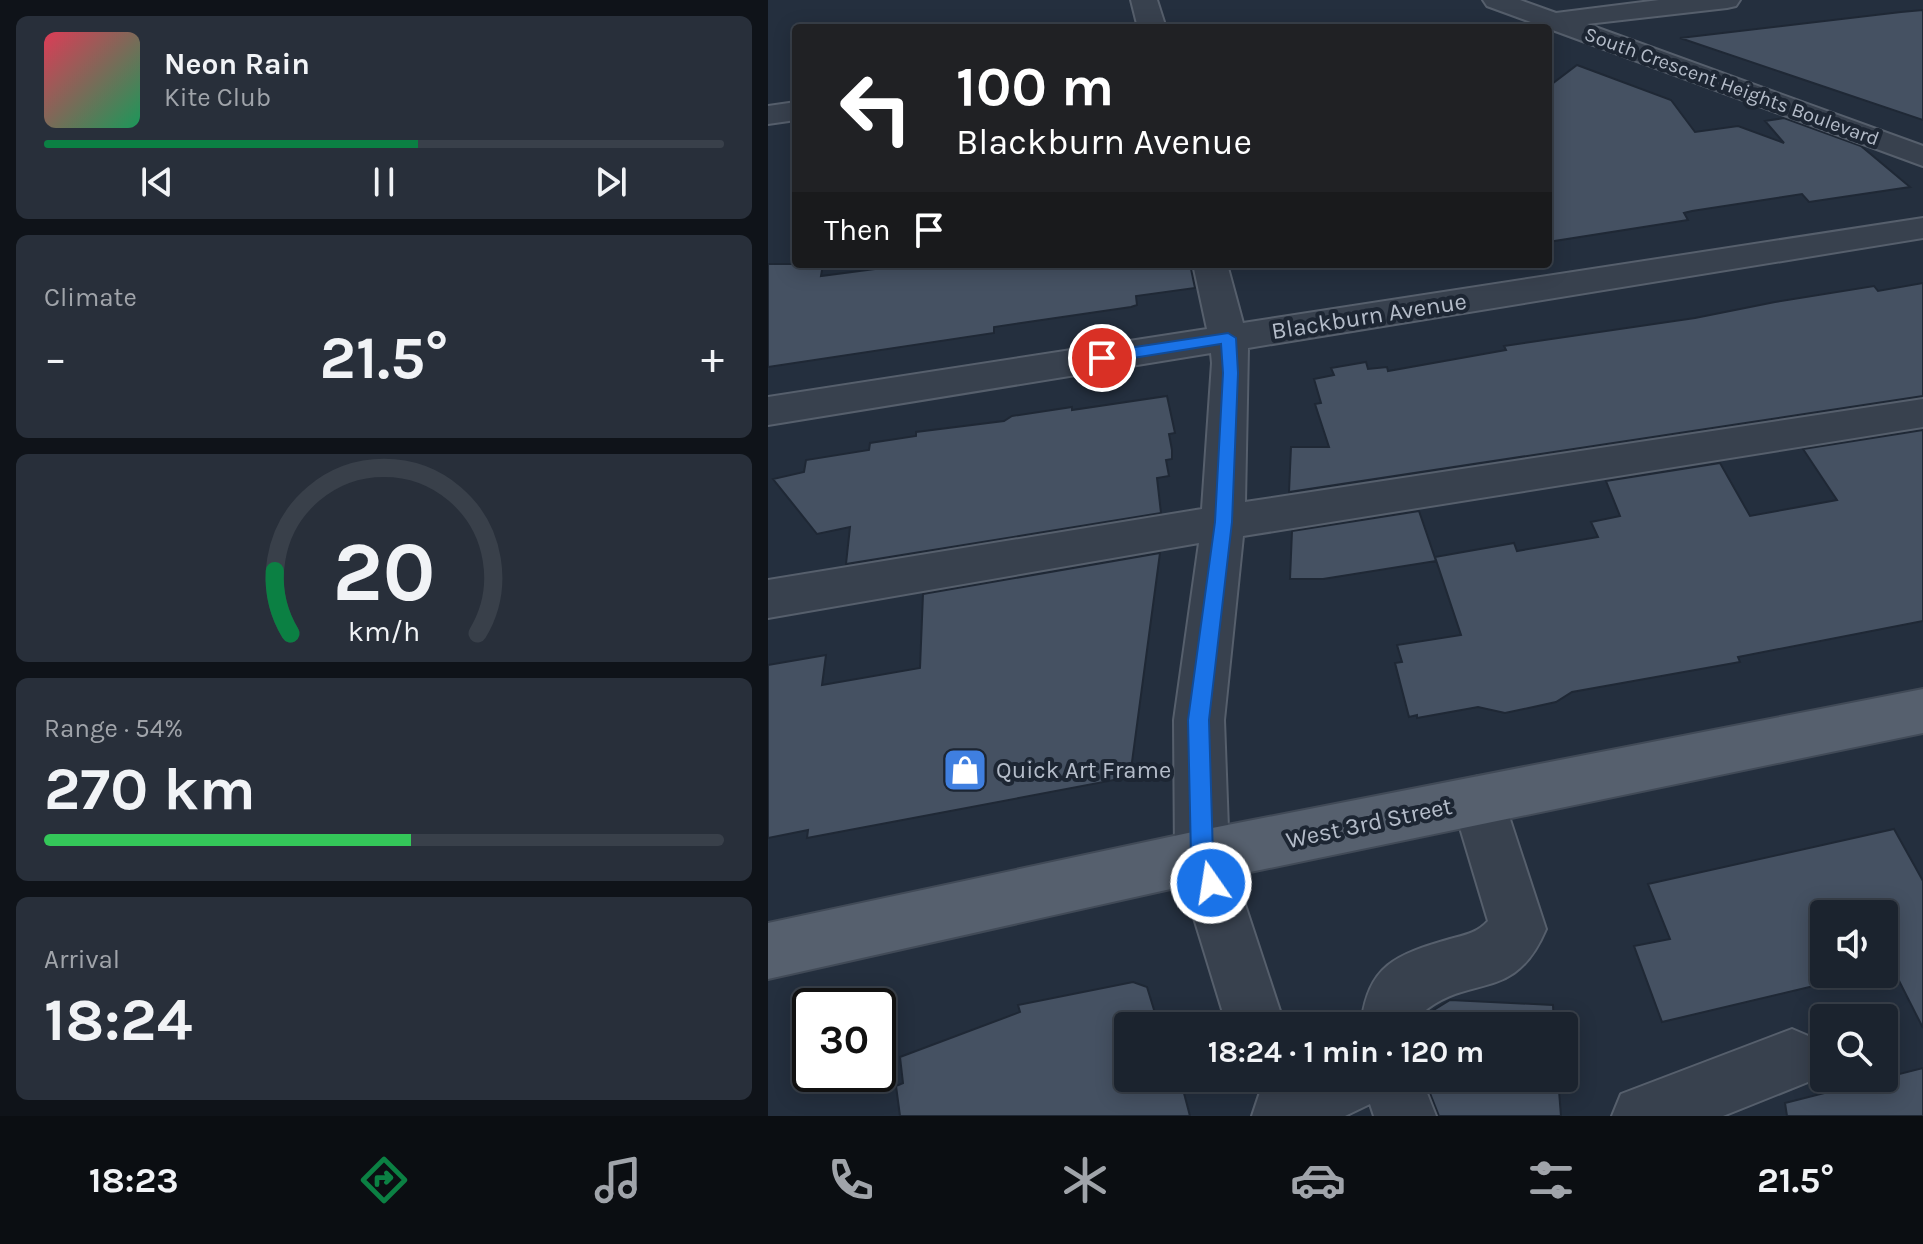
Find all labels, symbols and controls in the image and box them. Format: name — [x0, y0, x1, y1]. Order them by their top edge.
street label: South Crescent Heights Boulevard — [1581, 22, 1882, 151]
text: Neon Rain — [164, 46, 310, 82]
text: 100 m — [956, 54, 1114, 119]
icon: left — [824, 56, 928, 160]
text: Kite Club — [164, 82, 271, 113]
text: Blackburn Avenue — [956, 121, 1252, 163]
icon: previous — [135, 160, 179, 204]
icon: pause — [362, 160, 406, 204]
icon: next — [589, 160, 633, 204]
icon: arrive — [907, 208, 951, 252]
text: Then — [824, 212, 891, 248]
text: Climate — [44, 282, 137, 313]
street label: Blackburn Avenue — [1269, 287, 1469, 345]
text: 21.5° — [320, 323, 448, 393]
pin — [1068, 324, 1136, 392]
text: − — [44, 333, 67, 384]
text: + — [701, 333, 724, 384]
icon: arrive — [1080, 336, 1124, 380]
text: 20 — [333, 524, 435, 621]
text: km/h — [348, 615, 420, 648]
text: Range · 54% — [44, 713, 183, 744]
shop icon: Quick Art Frame — [941, 746, 989, 794]
text: 270 km — [44, 754, 256, 824]
place label: Quick Art Frame — [996, 756, 1171, 784]
street label: West 3rd Street — [1283, 792, 1455, 854]
position arrow — [1169, 841, 1253, 925]
map controls — [1810, 900, 1898, 1092]
button: sound — [1810, 900, 1898, 988]
text: Arrival — [44, 944, 120, 975]
text: 18:24 — [44, 985, 192, 1055]
speed limit sign: 30 — [792, 988, 896, 1092]
button: search — [1810, 1004, 1898, 1092]
text: 18:24 · 1 min · 120 m — [1208, 1034, 1484, 1070]
icon: directions — [356, 1152, 412, 1208]
icon: music — [590, 1152, 646, 1208]
icon: phone — [823, 1152, 879, 1208]
icon: climate — [1057, 1152, 1113, 1208]
icon: car — [1290, 1152, 1346, 1208]
icon: filters — [1523, 1152, 1579, 1208]
text: 18:23 — [89, 1159, 179, 1201]
text: 21.5° — [1757, 1159, 1834, 1201]

